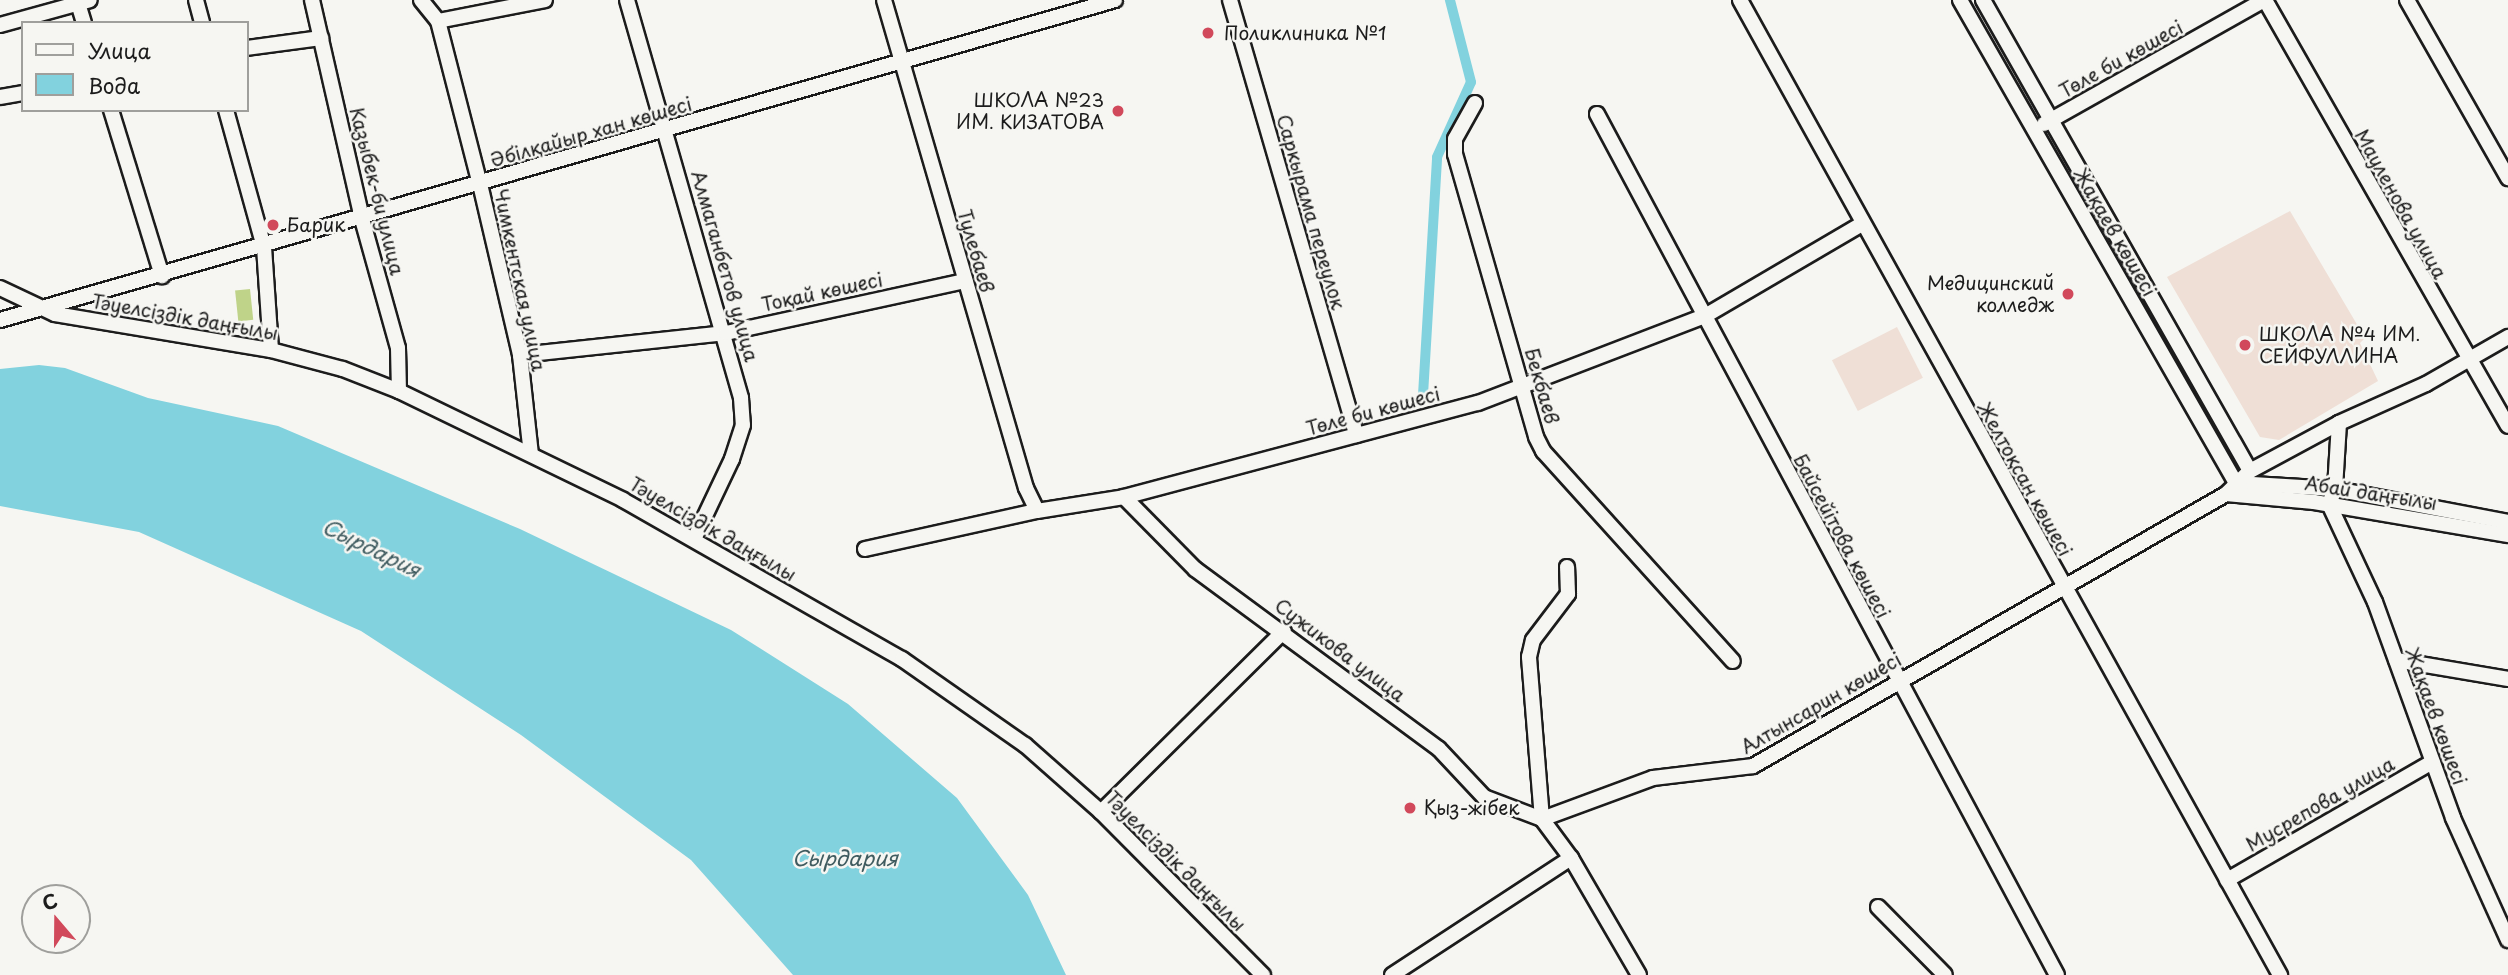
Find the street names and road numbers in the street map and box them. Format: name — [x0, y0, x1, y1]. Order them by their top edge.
street label: Төле би көшесі — [2054, 15, 2188, 103]
street label: Әбілқайыр хан көшесі — [488, 92, 694, 172]
street label: Казыбек-би улица — [345, 104, 409, 278]
street label: Саркырама переулок — [1272, 111, 1350, 313]
street label: Мауленова улица — [2350, 125, 2452, 283]
street label: Жақаев көшесі — [2069, 164, 2161, 300]
street label: Алмаганбетов улица — [687, 168, 763, 364]
street label: Чимкентская улица — [489, 186, 551, 374]
street label: Тулебаев — [953, 207, 999, 295]
street label: Тоқай көшесі — [758, 268, 886, 316]
street label: Тәуелсіздік даңғылы — [90, 289, 280, 345]
street label: Бекбаев — [1520, 346, 1564, 426]
street label: Төле би көшесі — [1303, 382, 1443, 440]
street label: Желтоқсан көшесі — [1973, 398, 2077, 560]
street label: Байсейітова көшесі — [1789, 450, 1895, 622]
street label: Абай даңғылы — [2303, 471, 2439, 515]
street label: Тәуелсіздік даңғылы — [625, 472, 801, 586]
street label: Сужикова улица — [1270, 593, 1410, 707]
street label: Жақаев көшесі — [2401, 645, 2471, 787]
street label: Алтынсарин көшесі — [1736, 647, 1906, 759]
street label: Мусрепова улица — [2241, 752, 2399, 856]
street label: Тәуелсіздік даңғылы — [1101, 786, 1251, 936]

